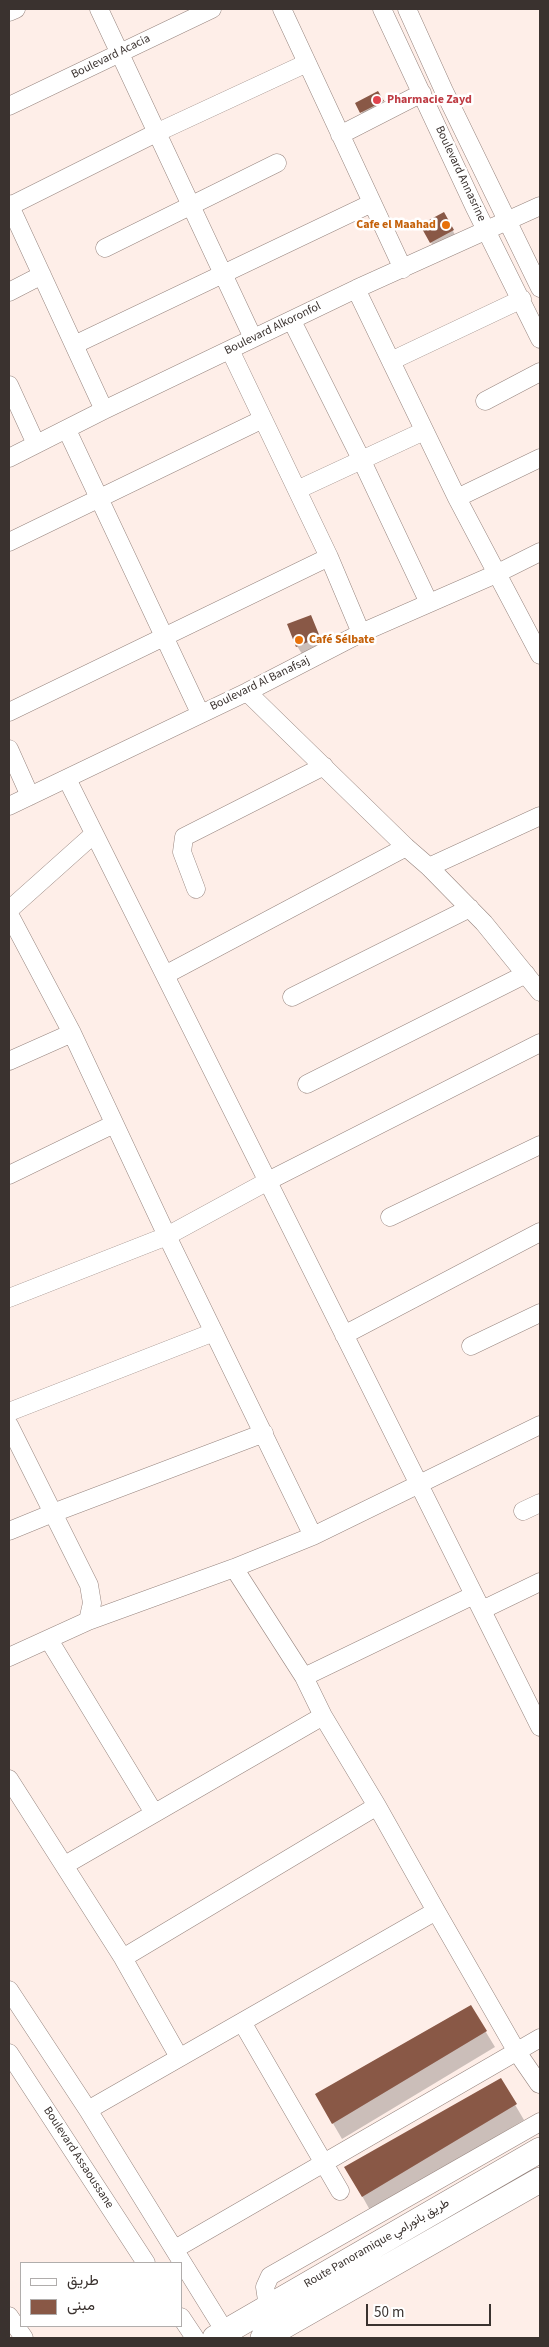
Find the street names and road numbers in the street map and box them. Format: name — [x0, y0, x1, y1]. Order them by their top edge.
street label: Boulevard Acacia — [69, 32, 153, 82]
street label: Boulevard Annasrine — [431, 124, 489, 224]
street label: Boulevard Alkoronfol — [222, 299, 324, 359]
street label: Boulevard Al Banafsaj — [208, 654, 312, 714]
street label: Boulevard Assaoussane — [40, 2105, 116, 2211]
street label: Route Panoramique طريق بانورامي — [302, 2196, 452, 2292]

